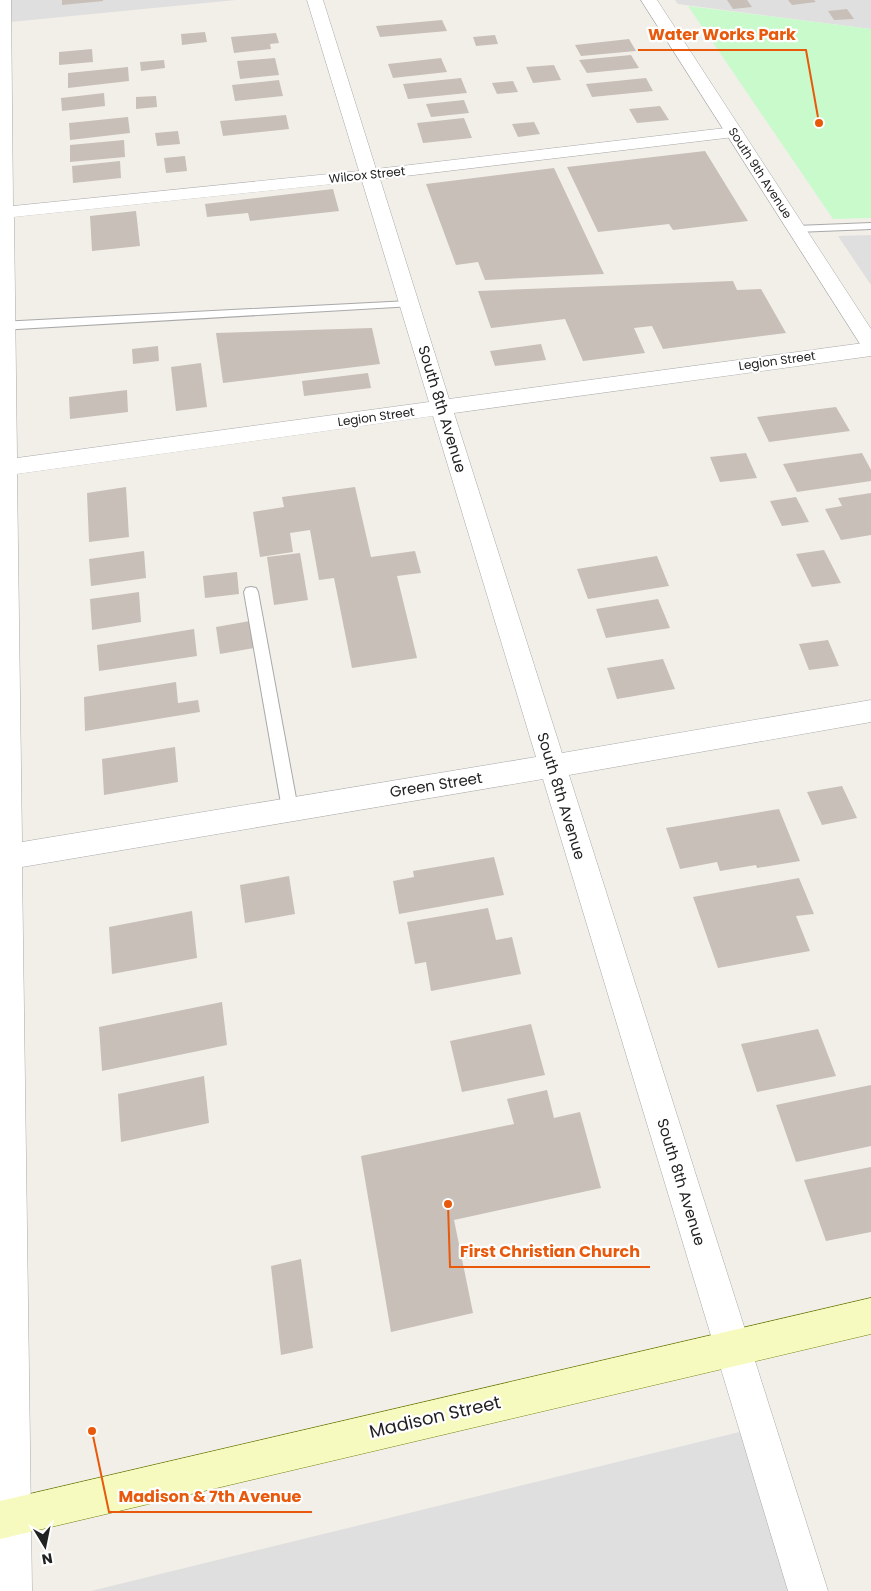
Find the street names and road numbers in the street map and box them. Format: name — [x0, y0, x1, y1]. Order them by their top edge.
street label: South 9th Avenue — [725, 124, 796, 222]
street label: Wilcox Street — [328, 162, 406, 187]
street label: South 8th Avenue — [413, 343, 472, 475]
street label: Legion Street — [737, 347, 816, 374]
street label: Legion Street — [336, 403, 415, 430]
street label: South 8th Avenue — [532, 730, 591, 862]
street label: Green Street — [388, 767, 484, 802]
street label: South 8th Avenue — [652, 1116, 711, 1248]
street label: Madison Street — [367, 1389, 503, 1444]

